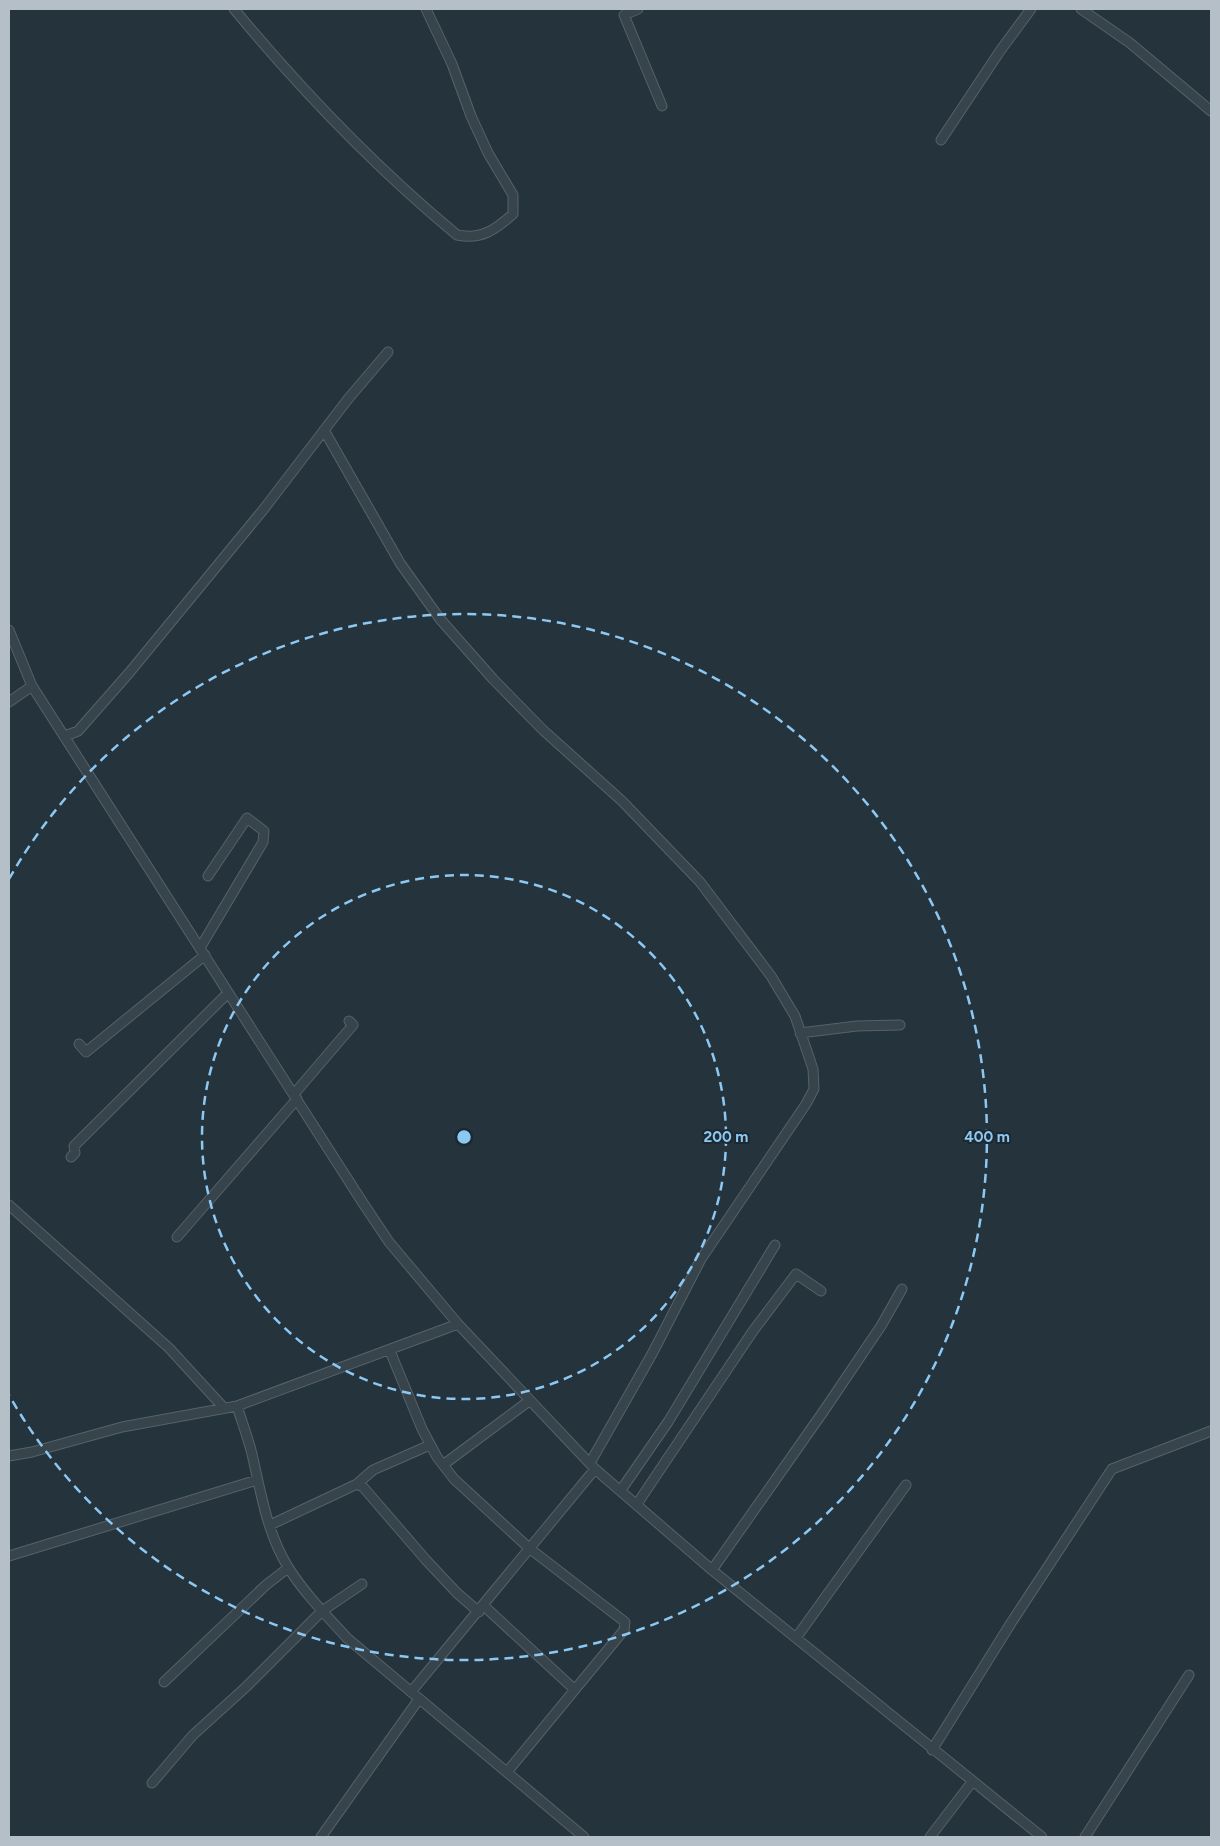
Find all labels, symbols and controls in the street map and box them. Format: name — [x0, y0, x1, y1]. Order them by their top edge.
centre of rings — [455, 1128, 473, 1146]
text: 200 m — [704, 1128, 748, 1146]
text: 400 m — [964, 1128, 1010, 1146]

